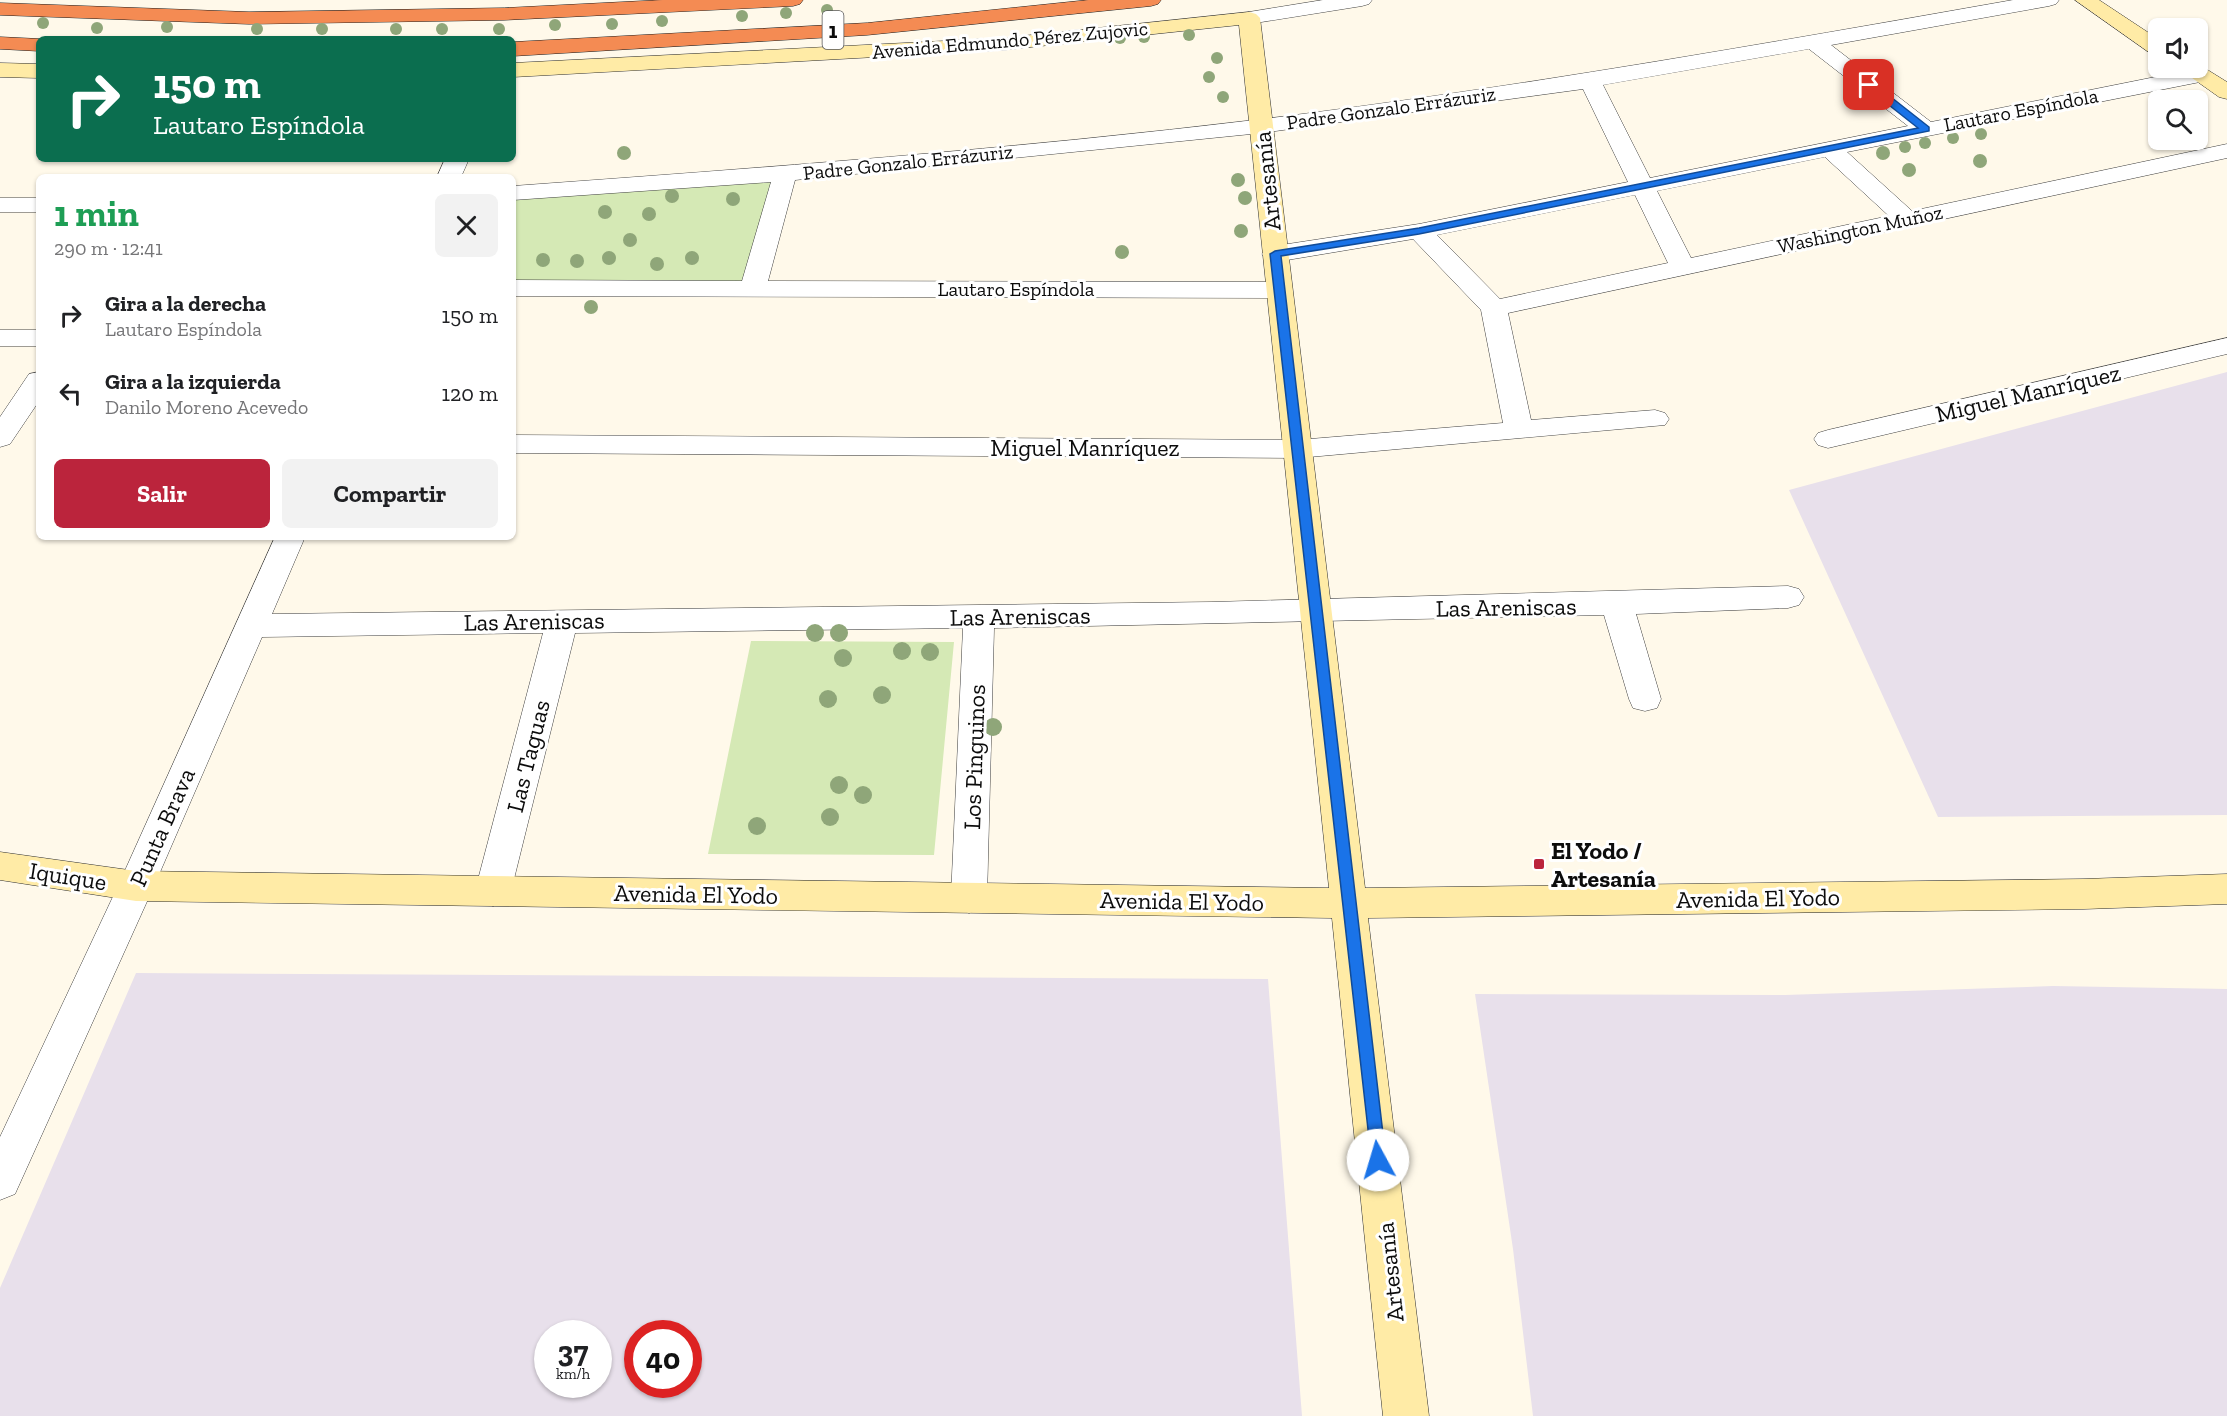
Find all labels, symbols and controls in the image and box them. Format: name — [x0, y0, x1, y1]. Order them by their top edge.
road number: 1 — [822, 11, 844, 49]
street label: Avenida Edmundo Pérez Zujovic — [871, 16, 1149, 64]
map controls — [2148, 18, 2208, 150]
button: sound — [2148, 18, 2208, 78]
text: 150 m — [153, 58, 261, 109]
pin — [1843, 59, 1894, 110]
icon: right — [54, 60, 132, 138]
icon: arrive — [1852, 68, 1885, 101]
street label: Padre Gonzalo Errázuriz — [1285, 81, 1497, 135]
street label: Lautaro Espíndola — [1942, 83, 2101, 137]
button: search — [2148, 90, 2208, 150]
text: Lautaro Espíndola — [153, 109, 365, 141]
street label: Artesanía — [1247, 129, 1287, 232]
street label: Padre Gonzalo Errázuriz — [802, 139, 1014, 185]
text: 1 min — [54, 192, 139, 235]
button: close — [435, 194, 498, 257]
street label: Washington Muñoz — [1775, 200, 1945, 258]
text: 290 m · 12:41 — [54, 236, 163, 260]
street label: Lautaro Espíndola — [938, 277, 1095, 301]
text: Gira a la derecha — [105, 290, 266, 317]
icon: right — [54, 299, 87, 332]
text: 150 m — [442, 302, 498, 329]
text: Lautaro Espíndola — [105, 317, 262, 341]
street label: Miguel Manríquez — [1932, 358, 2124, 428]
text: Gira a la izquierda — [105, 368, 281, 395]
icon: left — [54, 377, 87, 410]
text: 120 m — [442, 380, 498, 407]
text: Danilo Moreno Acevedo — [105, 395, 308, 419]
street label: Miguel Manríquez — [990, 433, 1180, 462]
button: Salir — [54, 459, 270, 528]
button: Compartir — [282, 459, 498, 528]
street label: Las Areniscas — [1435, 591, 1577, 623]
street label: Las Areniscas — [949, 600, 1091, 632]
street label: Las Areniscas — [463, 605, 605, 637]
street label: Los Pinguinos — [957, 684, 991, 830]
street label: Las Taguas — [500, 697, 556, 815]
street label: Punta Brava — [123, 763, 201, 891]
place label: El Yodo / Artesanía — [1551, 836, 1656, 893]
street label: Iquique — [27, 856, 109, 896]
marker: El Yodo / Artesanía — [1532, 857, 1546, 871]
street label: Avenida El Yodo — [614, 878, 778, 910]
street label: Avenida El Yodo — [1676, 882, 1840, 914]
street label: Avenida El Yodo — [1100, 885, 1264, 917]
position arrow — [1346, 1128, 1410, 1192]
street label: Artesanía — [1370, 1220, 1410, 1323]
speed limit sign: 40 — [624, 1320, 702, 1398]
text: 37 — [558, 1334, 588, 1370]
text: km/h — [556, 1365, 590, 1383]

